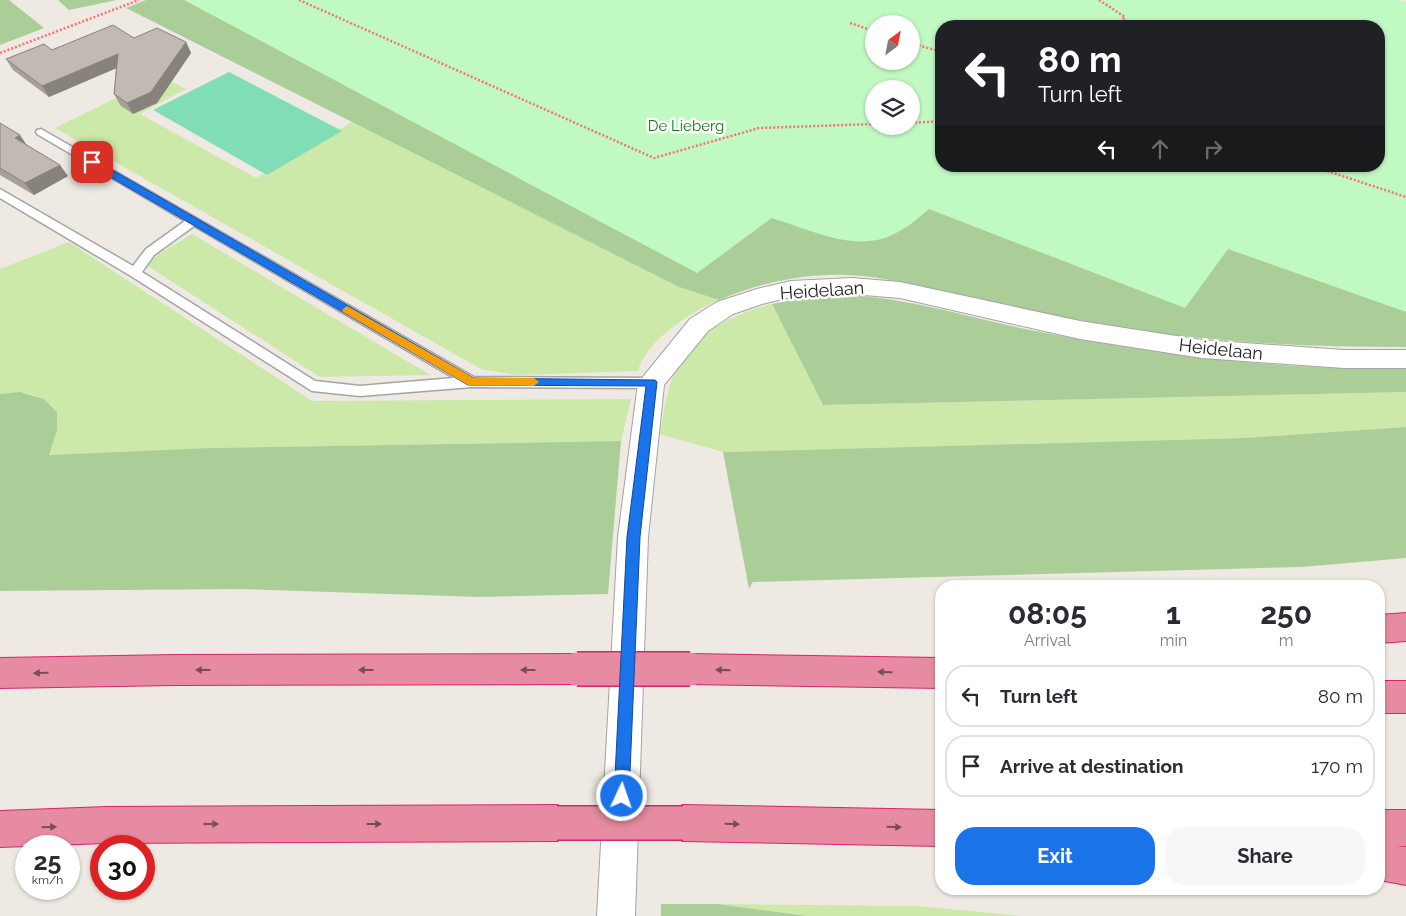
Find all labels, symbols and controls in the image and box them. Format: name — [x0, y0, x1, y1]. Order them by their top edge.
north arrow — [865, 15, 920, 70]
map controls — [865, 15, 920, 135]
text: 80 m — [1038, 39, 1122, 80]
icon: left — [955, 40, 1020, 105]
button: layers — [865, 80, 920, 135]
text: Turn left — [1038, 81, 1122, 107]
park label: De Lieberg — [648, 117, 724, 135]
icon: left — [1093, 135, 1121, 163]
icon: ahead — [1146, 135, 1174, 163]
icon: right — [1199, 135, 1227, 163]
pin — [71, 141, 113, 183]
icon: arrive — [78, 148, 106, 176]
street label: Heidelaan — [779, 277, 865, 303]
street label: Heidelaan — [1178, 334, 1264, 364]
text: 08:05 — [1008, 596, 1087, 631]
text: 1 — [1166, 596, 1181, 631]
text: 250 — [1260, 596, 1312, 631]
text: Arrival — [1024, 631, 1071, 650]
text: min — [1160, 631, 1187, 650]
text: m — [1279, 631, 1294, 650]
one-way arrow — [195, 666, 211, 674]
one-way arrow — [357, 666, 373, 674]
one-way arrow — [520, 666, 536, 674]
one-way arrow — [715, 666, 731, 674]
one-way arrow — [877, 668, 893, 676]
one-way arrow — [32, 669, 48, 677]
icon: left — [957, 682, 985, 710]
text: Turn left — [1000, 685, 1077, 707]
text: 80 m — [1318, 685, 1363, 707]
icon: arrive — [957, 752, 985, 780]
text: Arrive at destination — [1000, 755, 1184, 777]
text: 170 m — [1311, 755, 1363, 777]
position arrow — [595, 769, 647, 821]
one-way arrow — [203, 820, 219, 828]
one-way arrow — [366, 820, 382, 828]
one-way arrow — [724, 820, 740, 828]
one-way arrow — [41, 823, 57, 831]
one-way arrow — [886, 824, 902, 832]
button: Exit — [955, 827, 1155, 885]
button: Share — [1165, 827, 1365, 885]
speed limit sign: 30 — [90, 835, 155, 900]
text: 25 — [34, 846, 61, 876]
text: km/h — [32, 873, 63, 887]

